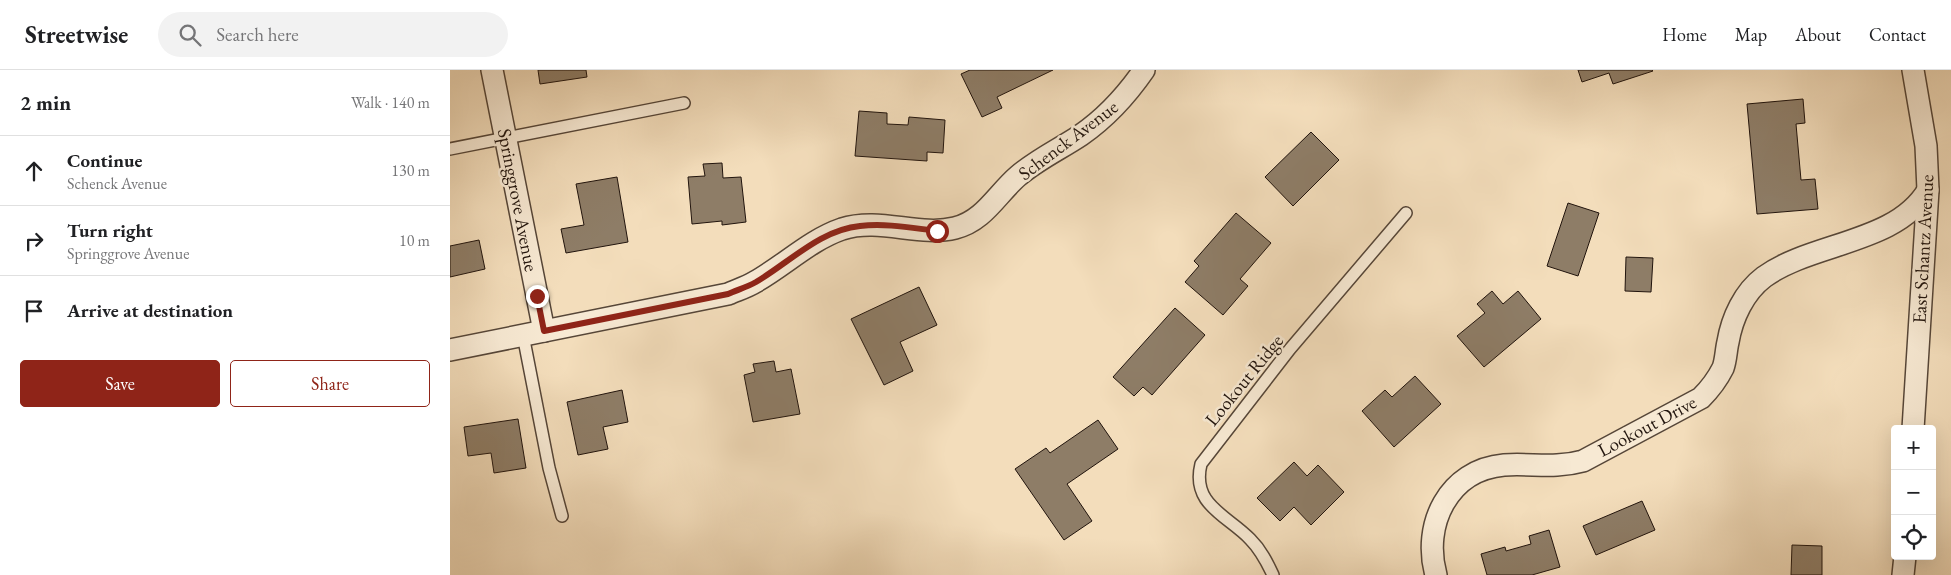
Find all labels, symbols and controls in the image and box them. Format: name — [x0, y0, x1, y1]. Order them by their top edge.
search box — [158, 12, 508, 57]
text: Streetwise — [25, 19, 128, 50]
icon: search — [176, 21, 204, 49]
text: Search here — [216, 22, 299, 47]
text: Home — [1662, 23, 1707, 46]
text: Map — [1735, 23, 1767, 46]
text: About — [1795, 23, 1841, 46]
text: Contact — [1869, 23, 1926, 46]
text: 2 min — [20, 89, 71, 116]
text: Walk · 140 m — [351, 92, 430, 113]
street label: Schenck Avenue — [1013, 94, 1123, 186]
street label: Springgrove Avenue — [492, 126, 544, 274]
text: Continue — [67, 148, 142, 173]
icon: ahead — [20, 157, 48, 185]
text: 130 m — [391, 160, 430, 181]
text: Schenck Avenue — [67, 173, 167, 194]
street label: East Schantz Avenue — [1907, 174, 1939, 324]
text: Turn right — [67, 218, 153, 243]
route start — [926, 220, 949, 243]
icon: right — [20, 227, 48, 255]
text: 10 m — [399, 230, 430, 251]
text: Springgrove Avenue — [67, 243, 189, 264]
route end — [526, 285, 549, 308]
icon: arrive — [20, 297, 48, 325]
text: Arrive at destination — [67, 298, 233, 323]
street label: Lookout Ridge — [1199, 329, 1289, 431]
button: Save — [20, 360, 220, 407]
button: Share — [230, 360, 430, 407]
street label: Lookout Drive — [1593, 390, 1701, 462]
map controls — [1891, 425, 1936, 560]
button: + — [1891, 425, 1936, 470]
button: − — [1891, 470, 1936, 515]
button: locate — [1891, 515, 1936, 560]

